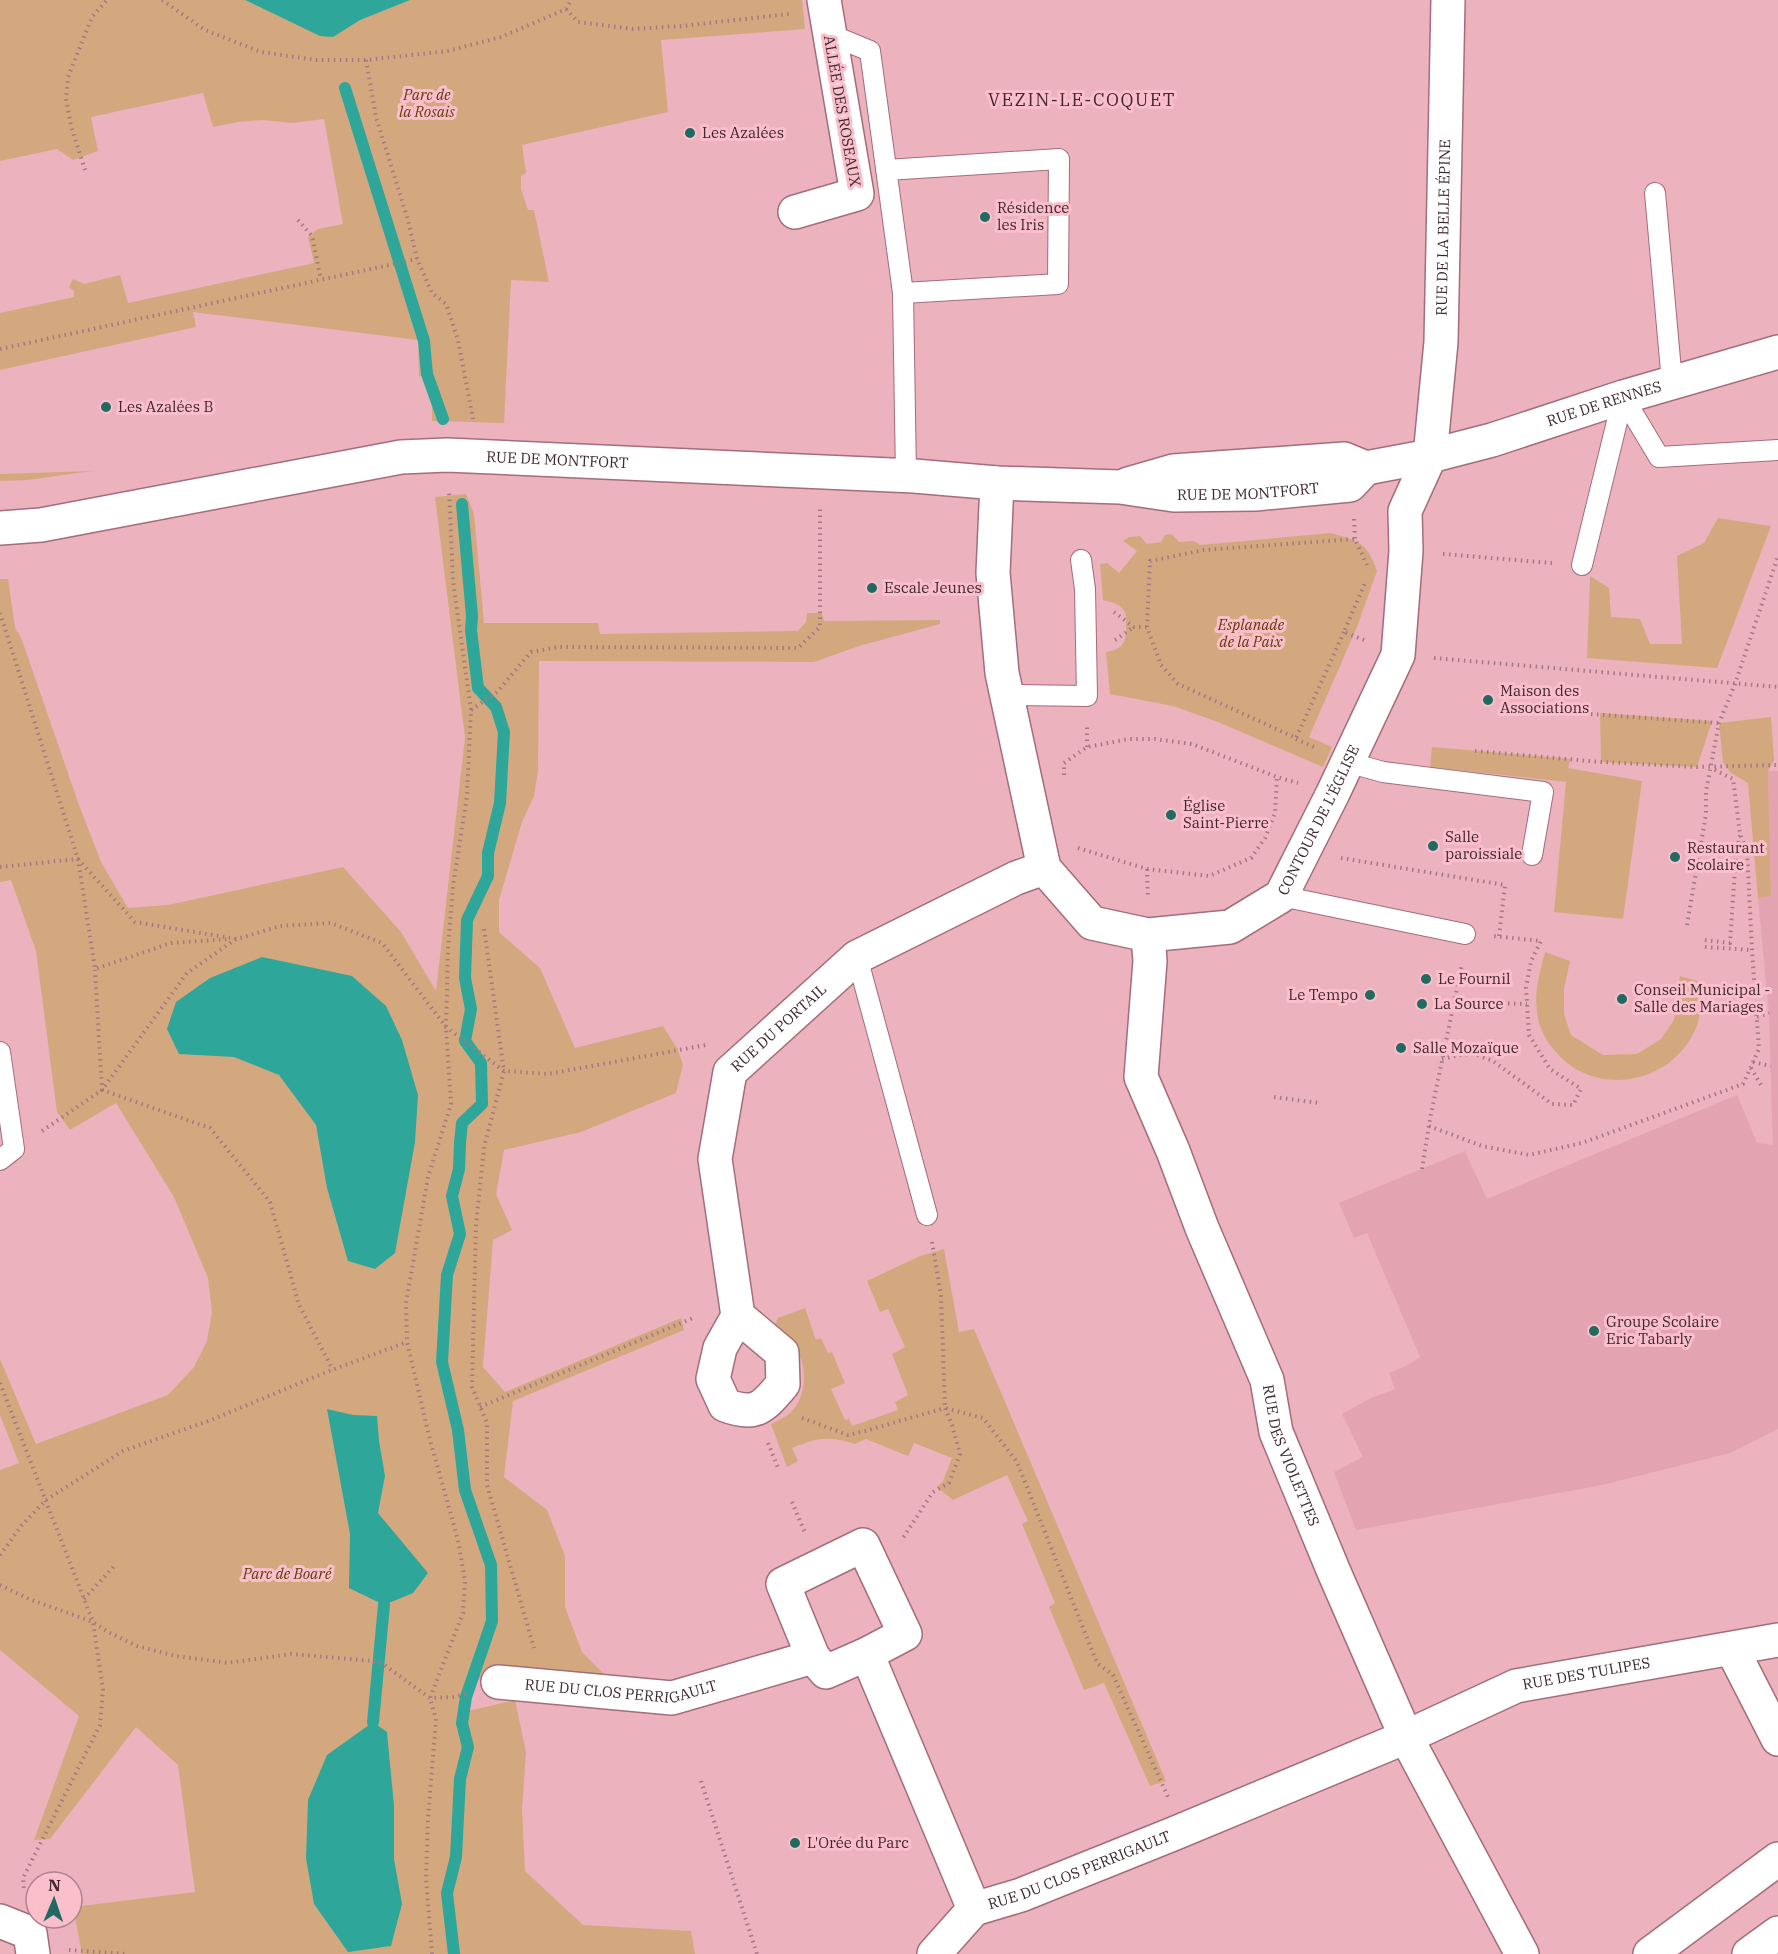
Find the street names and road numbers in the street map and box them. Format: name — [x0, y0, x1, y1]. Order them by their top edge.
street label: ALLÉE DES ROSEAUX — [820, 34, 865, 188]
street label: RUE DE LA BELLE ÉPINE — [1432, 139, 1454, 316]
street label: RUE DE RENNES — [1544, 376, 1664, 430]
street label: RUE DE MONTFORT — [486, 447, 629, 472]
street label: RUE DE MONTFORT — [1177, 478, 1320, 504]
street label: CONTOUR DE L'ÉGLISE — [1273, 742, 1363, 898]
street label: RUE DU PORTAIL — [727, 979, 830, 1076]
street label: RUE DES VIOLETTES — [1259, 1383, 1324, 1529]
street label: RUE DES TULIPES — [1521, 1653, 1652, 1694]
street label: RUE DU CLOS PERRIGAULT — [524, 1674, 719, 1707]
street label: RUE DU CLOS PERRIGAULT — [985, 1826, 1173, 1913]

